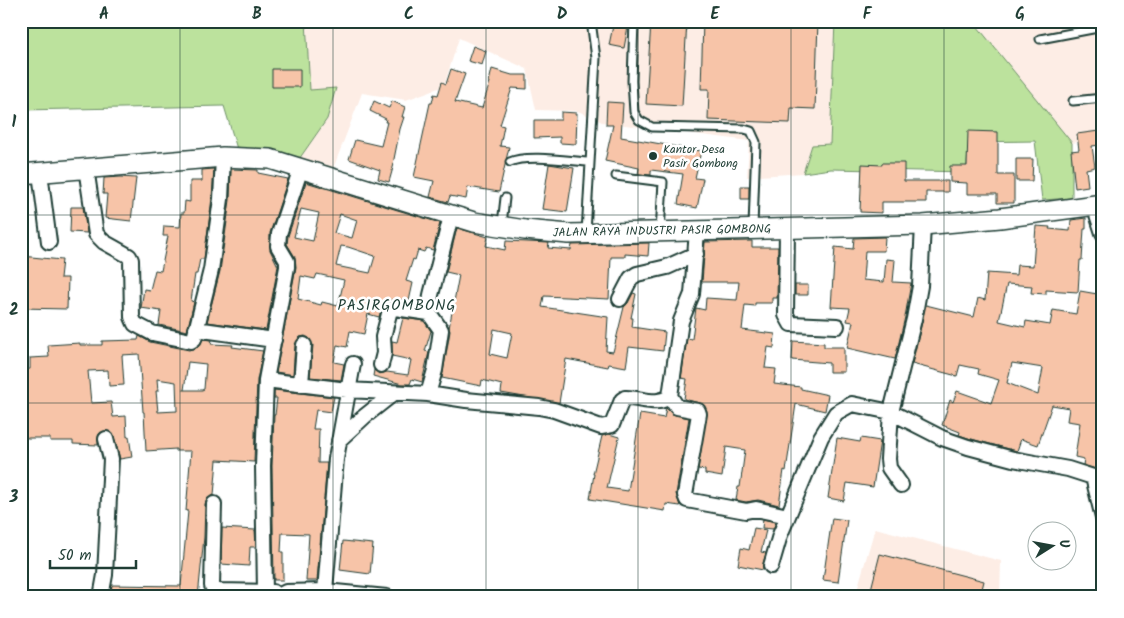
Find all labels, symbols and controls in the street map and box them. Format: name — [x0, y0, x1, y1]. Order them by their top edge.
text: A — [99, 2, 109, 27]
text: B — [252, 2, 262, 27]
text: C — [404, 2, 414, 27]
text: D — [557, 2, 568, 27]
text: E — [711, 2, 721, 27]
text: F — [863, 2, 873, 27]
text: G — [1015, 2, 1025, 27]
text: 1 — [12, 110, 17, 135]
place label: Kantor Desa Pasir Gombong — [663, 140, 738, 173]
marker: Kantor Desa Pasir Gombong — [647, 150, 659, 162]
street label: JALAN RAYA INDUSTRI PASIR GOMBONG — [553, 220, 771, 242]
district label: PASIRGOMBONG — [338, 294, 456, 318]
text: 2 — [9, 298, 19, 323]
text: 3 — [9, 485, 19, 510]
north arrow — [1026, 520, 1076, 570]
scale bar — [50, 538, 136, 570]
text: U — [1052, 538, 1075, 551]
text: 50 m — [58, 544, 92, 568]

